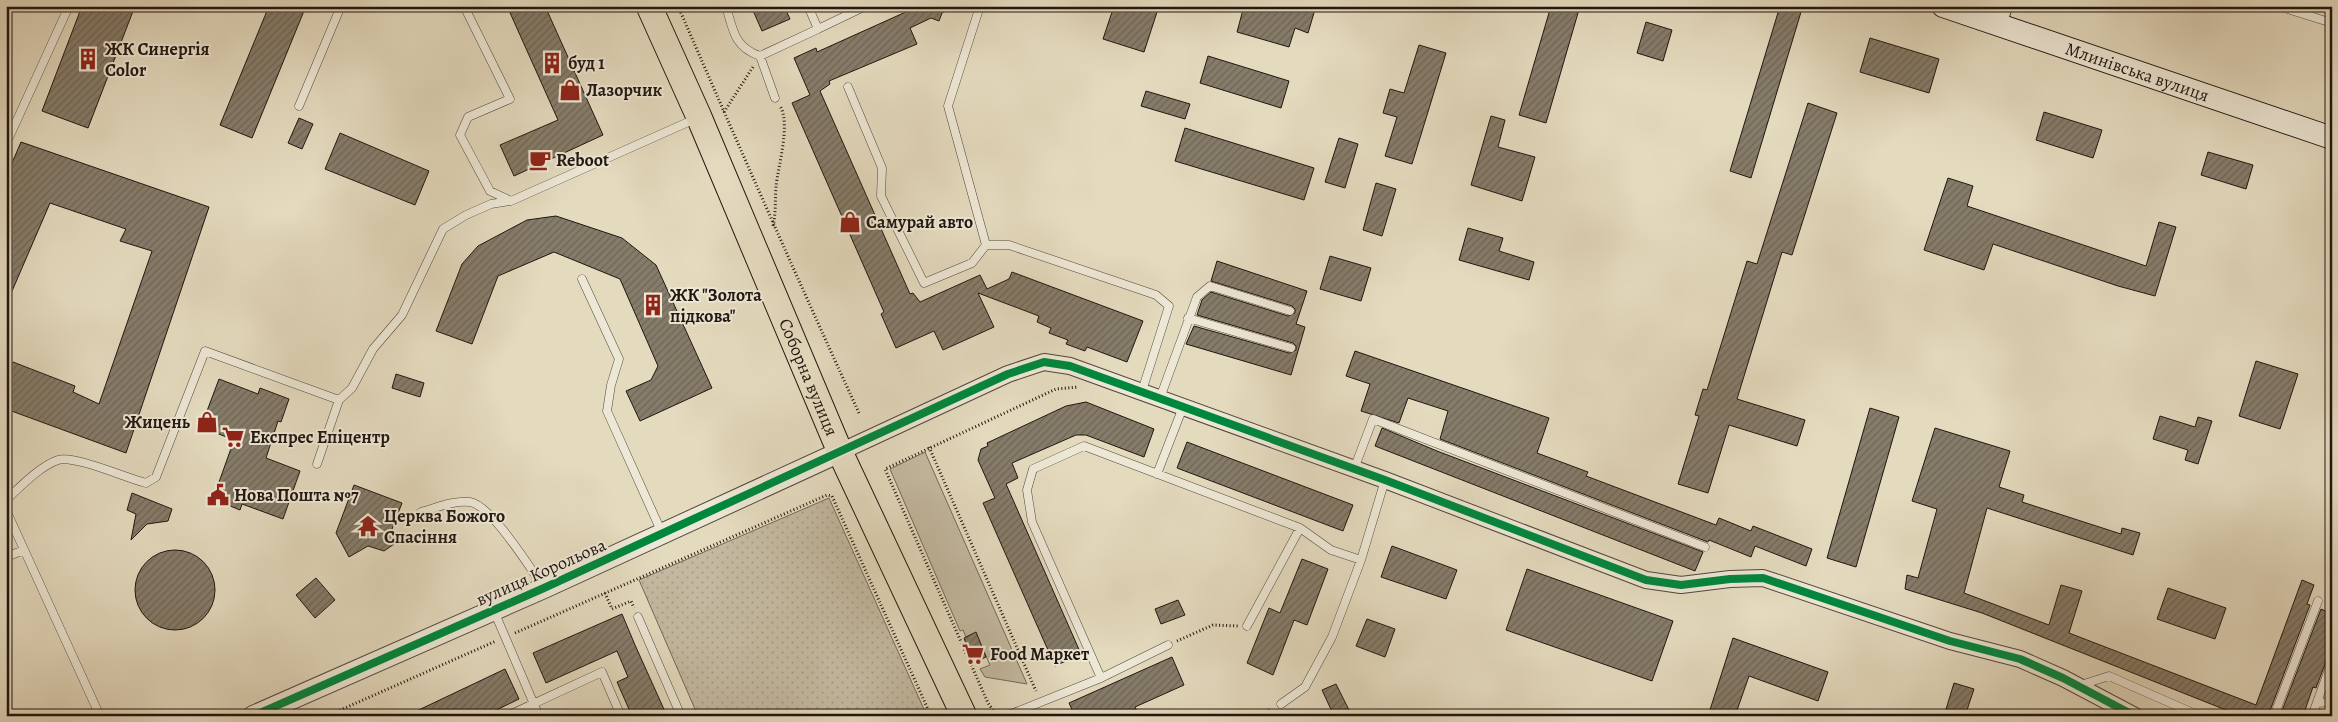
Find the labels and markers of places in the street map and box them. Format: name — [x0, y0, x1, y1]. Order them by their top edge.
place label: ЖК Синергія Color — [105, 37, 210, 82]
building icon: ЖК Синергія Color — [75, 46, 101, 72]
building icon: буд 1 — [539, 50, 565, 76]
place label: буд 1 — [568, 51, 605, 75]
shop icon: Лазорчик — [557, 77, 583, 103]
place label: Лазорчик — [586, 78, 663, 102]
cafe icon: Reboot — [527, 147, 553, 173]
place label: Reboot — [556, 148, 609, 172]
shop icon: Самурай авто — [837, 209, 863, 235]
place label: Самурай авто — [866, 210, 973, 234]
place label: ЖК "Золота підкова" — [670, 283, 762, 328]
building icon: ЖК "Золота підкова" — [640, 292, 666, 318]
shop icon: Жицень — [194, 409, 220, 435]
place label: Жицень — [125, 410, 191, 434]
supermarket icon: Експрес Епіцентр — [220, 424, 246, 450]
place label: Експрес Епіцентр — [250, 425, 390, 449]
public building icon: Нова Пошта №7 — [205, 482, 231, 508]
place label: Нова Пошта №7 — [234, 483, 359, 507]
place label: Церква Божого Спасіння — [384, 504, 505, 549]
temple icon: Церква Божого Спасіння — [355, 513, 381, 539]
supermarket icon: Food Маркет — [960, 641, 986, 667]
place label: Food Маркет — [990, 642, 1089, 666]

